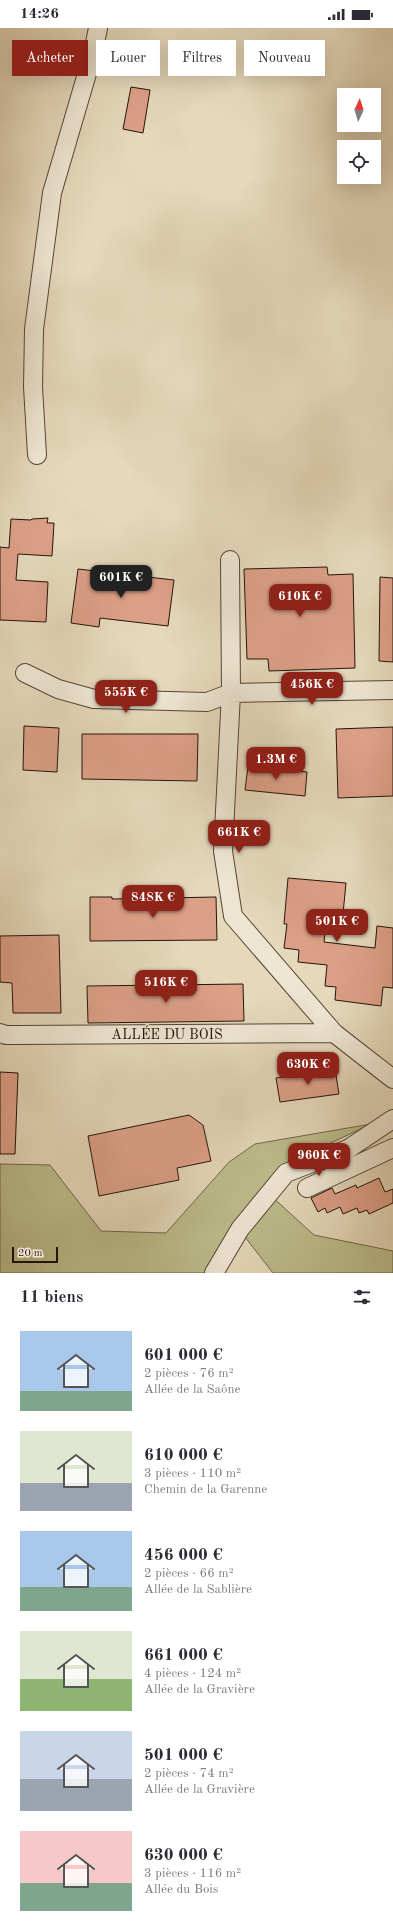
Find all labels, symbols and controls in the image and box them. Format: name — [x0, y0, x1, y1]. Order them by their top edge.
text: 14:26 — [20, 7, 59, 22]
chip: Acheter — [12, 40, 88, 76]
chip: Louer — [96, 40, 160, 76]
chip: Filtres — [168, 40, 236, 76]
chip: Nouveau — [244, 40, 325, 76]
north arrow — [337, 88, 381, 132]
map controls — [337, 88, 381, 184]
button: locate — [337, 140, 381, 184]
pin: 601K € — [88, 565, 154, 599]
text: 601K € — [99, 571, 143, 584]
pin: 610K € — [267, 584, 333, 618]
text: 610K € — [278, 590, 322, 603]
pin: 456K € — [279, 672, 345, 706]
text: 456K € — [290, 678, 334, 691]
pin: 555K € — [93, 680, 159, 714]
text: 555K € — [104, 686, 148, 699]
pin: 1.3M € — [243, 747, 309, 781]
text: 1.3M € — [255, 753, 297, 766]
pin: 661K € — [206, 820, 272, 854]
text: 661K € — [217, 826, 261, 839]
pin: 848K € — [120, 885, 186, 919]
text: 848K € — [131, 891, 175, 904]
pin: 501K € — [304, 909, 370, 943]
text: 501K € — [315, 915, 359, 928]
pin: 516K € — [133, 970, 199, 1004]
text: 516K € — [144, 976, 188, 989]
street label: ALLÉE DU BOIS — [111, 1025, 223, 1042]
pin: 630K € — [275, 1052, 341, 1086]
text: 630K € — [286, 1058, 330, 1071]
pin: 960K € — [286, 1143, 352, 1177]
text: 960K € — [297, 1149, 341, 1162]
scale bar — [12, 1245, 58, 1264]
text: 20 m — [18, 1248, 43, 1259]
icon: filters — [351, 1286, 373, 1308]
text: 11 biens — [20, 1289, 83, 1306]
icon: home — [52, 1347, 100, 1395]
text: 601 000 € — [144, 1347, 223, 1364]
text: 2 pièces · 76 m² — [144, 1367, 234, 1380]
text: Allée de la Saône — [144, 1383, 240, 1396]
icon: home — [52, 1447, 100, 1495]
text: 610 000 € — [144, 1447, 223, 1464]
text: 3 pièces · 110 m² — [144, 1467, 241, 1480]
text: Chemin de la Garenne — [144, 1483, 267, 1496]
icon: home — [52, 1547, 100, 1595]
text: 456 000 € — [144, 1547, 223, 1564]
text: 2 pièces · 66 m² — [144, 1567, 234, 1580]
text: Allée de la Sablière — [144, 1583, 252, 1596]
icon: home — [52, 1647, 100, 1695]
text: 661 000 € — [144, 1647, 223, 1664]
text: 4 pièces · 124 m² — [144, 1667, 241, 1680]
text: Allée de la Gravière — [144, 1683, 255, 1696]
icon: home — [52, 1747, 100, 1795]
text: 501 000 € — [144, 1747, 223, 1764]
text: 2 pièces · 74 m² — [144, 1767, 234, 1780]
text: Allée de la Gravière — [144, 1783, 255, 1796]
icon: home — [52, 1847, 100, 1895]
text: 630 000 € — [144, 1847, 223, 1864]
text: 3 pièces · 116 m² — [144, 1867, 241, 1880]
text: Allée du Bois — [144, 1883, 219, 1896]

